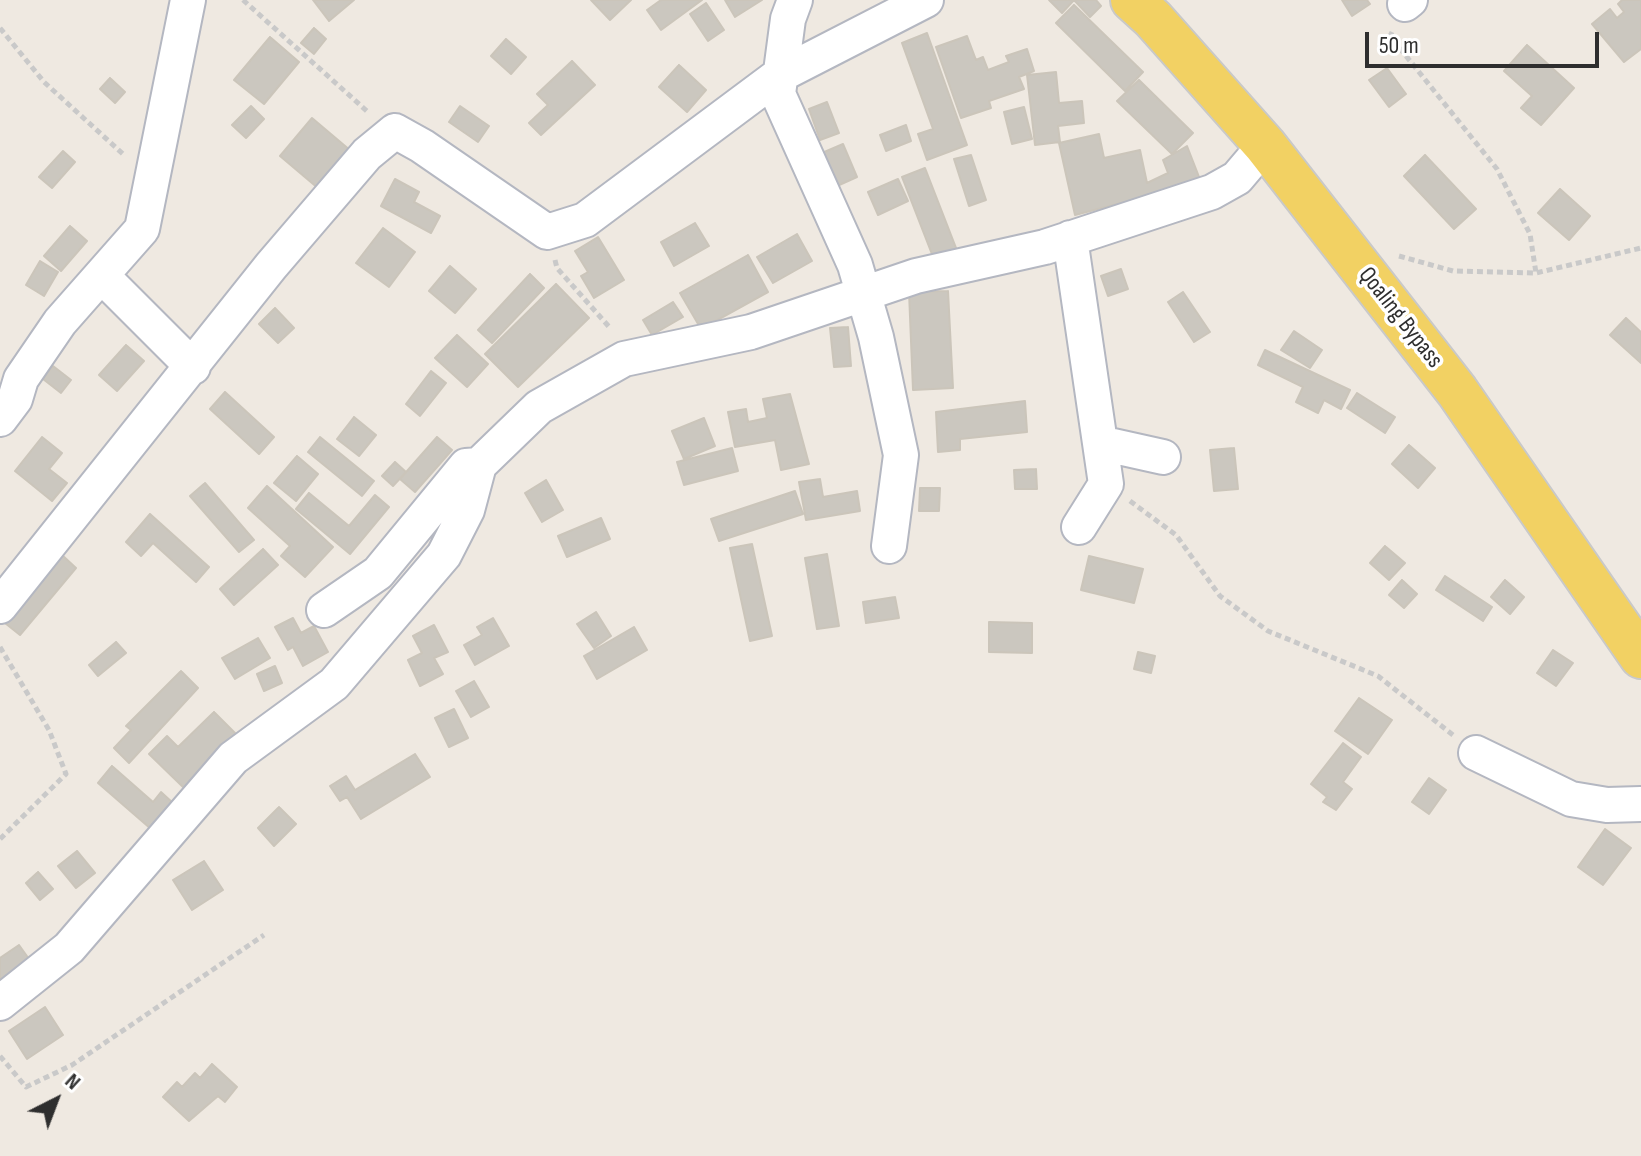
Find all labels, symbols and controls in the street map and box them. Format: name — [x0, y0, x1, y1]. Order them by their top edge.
scale bar — [1369, 16, 1603, 66]
text: 50 m — [1379, 31, 1419, 60]
street label: Qoaling Bypass — [1352, 262, 1448, 374]
north arrow — [16, 1060, 96, 1140]
text: N — [59, 1068, 86, 1096]

